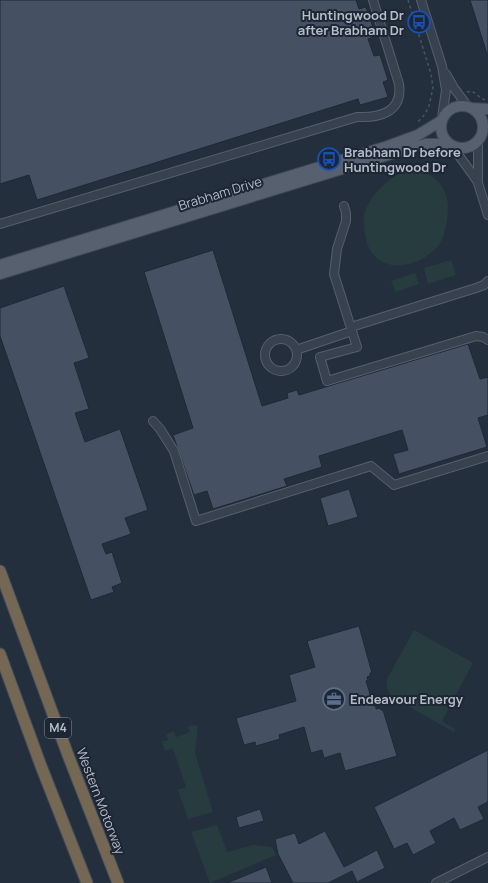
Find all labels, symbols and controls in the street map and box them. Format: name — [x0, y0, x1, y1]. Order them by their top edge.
place label: Huntingwood Dr after Brabham Dr — [298, 6, 404, 39]
bus stop icon: Huntingwood Dr after Brabham Dr — [406, 9, 432, 35]
place label: Brabham Dr before Huntingwood Dr — [344, 143, 461, 176]
bus stop icon: Brabham Dr before Huntingwood Dr — [316, 146, 342, 172]
street label: Brabham Drive — [176, 172, 264, 214]
office icon: Endeavour Energy — [321, 686, 347, 712]
place label: Endeavour Energy — [350, 690, 464, 708]
road number: M4 — [45, 718, 71, 738]
street label: Western Motorway — [72, 745, 130, 857]

